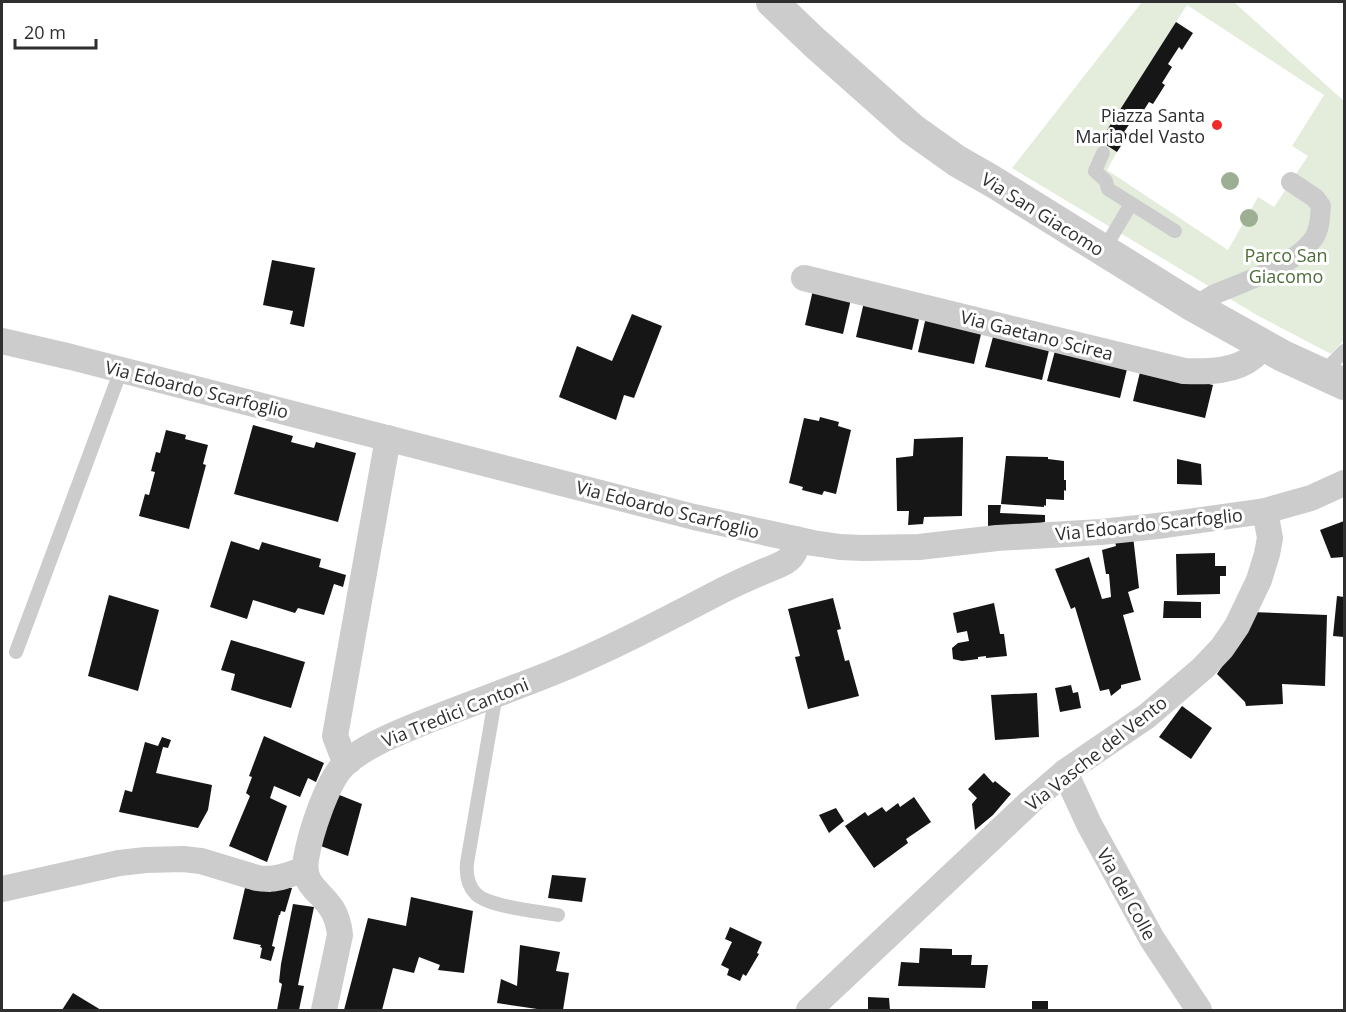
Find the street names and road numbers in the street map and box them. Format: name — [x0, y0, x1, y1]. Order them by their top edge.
street label: Via San Giacomo — [977, 167, 1109, 261]
street label: Via Gaetano Scirea — [958, 304, 1116, 366]
street label: Via Edoardo Scarfoglio — [103, 355, 291, 423]
street label: Via Edoardo Scarfoglio — [574, 475, 762, 543]
street label: Via Edoardo Scarfoglio — [1054, 502, 1244, 546]
street label: Via Tredici Cantoni — [378, 672, 532, 752]
street label: Via Vasche del Vento — [1020, 690, 1172, 816]
street label: Via del Colle — [1092, 844, 1162, 944]

